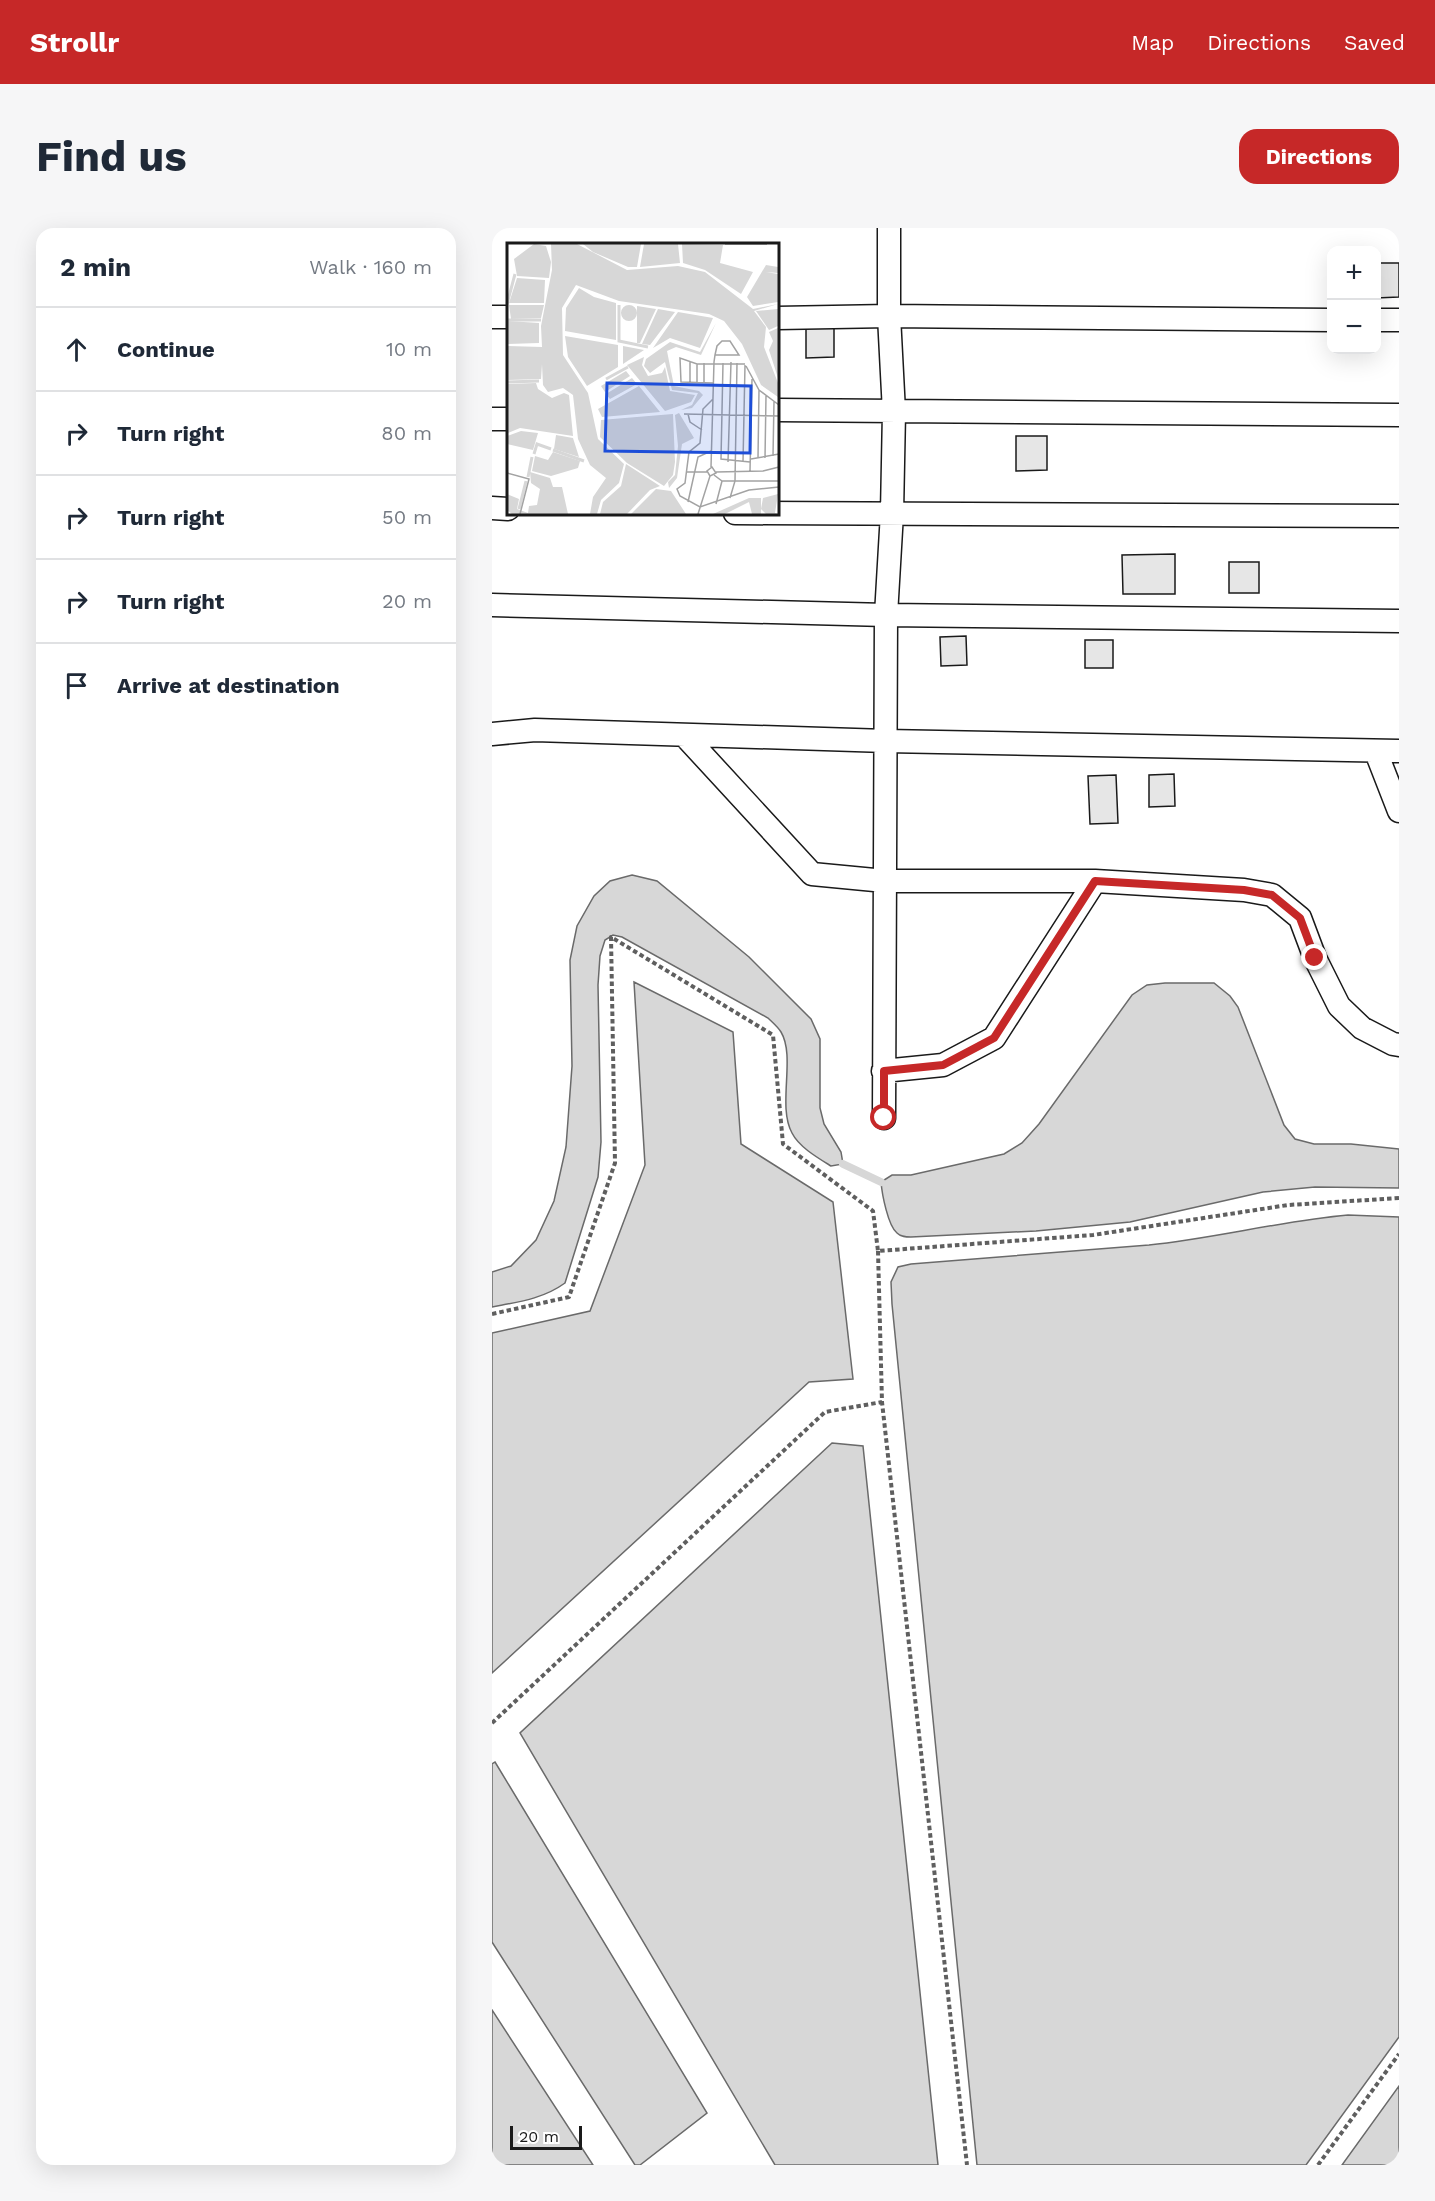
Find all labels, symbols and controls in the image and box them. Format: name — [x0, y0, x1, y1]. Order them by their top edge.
text: Strollr — [30, 26, 119, 59]
text: Map — [1131, 30, 1174, 55]
text: Directions — [1207, 30, 1311, 55]
text: Saved — [1344, 30, 1405, 55]
button: Directions — [1239, 129, 1399, 184]
text: Find us — [36, 132, 187, 181]
inset map — [507, 243, 778, 514]
map controls — [1327, 246, 1381, 354]
button: + — [1327, 246, 1381, 300]
text: 2 min — [60, 252, 131, 282]
text: Walk · 160 m — [309, 255, 432, 279]
button: − — [1327, 300, 1381, 354]
icon: ahead — [60, 333, 93, 366]
text: Continue — [117, 337, 215, 362]
text: 10 m — [386, 337, 432, 361]
icon: right — [60, 417, 93, 450]
text: Turn right — [117, 421, 224, 446]
text: 80 m — [381, 421, 432, 445]
icon: right — [60, 501, 93, 534]
text: Turn right — [117, 505, 224, 530]
text: 50 m — [382, 505, 432, 529]
icon: right — [60, 585, 93, 618]
text: Turn right — [117, 589, 224, 614]
text: 20 m — [382, 589, 432, 613]
icon: arrive — [60, 669, 93, 702]
text: Arrive at destination — [117, 673, 340, 698]
route end — [1301, 944, 1327, 970]
route start — [870, 1104, 896, 1130]
scale bar — [510, 2123, 582, 2150]
text: 20 m — [519, 2127, 559, 2146]

